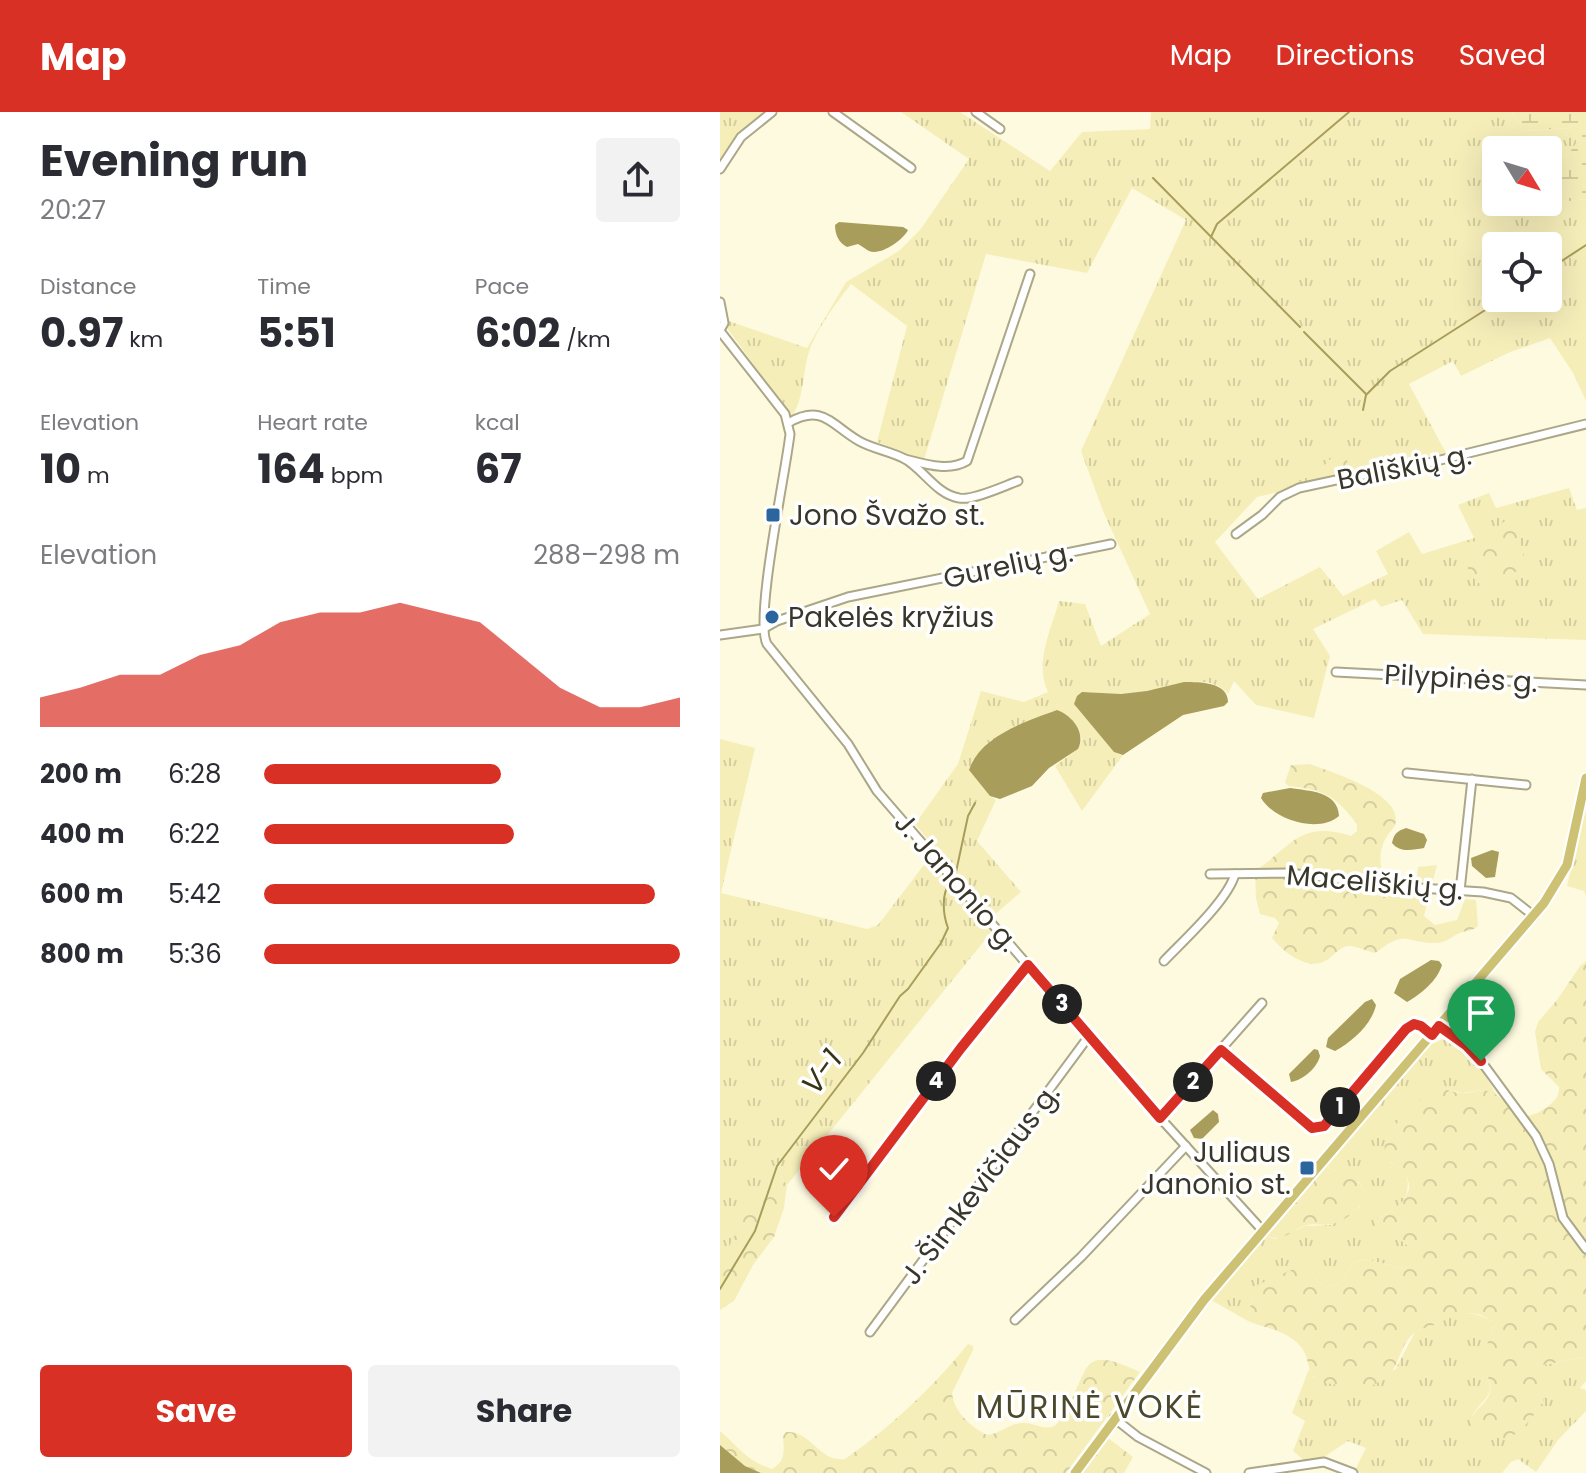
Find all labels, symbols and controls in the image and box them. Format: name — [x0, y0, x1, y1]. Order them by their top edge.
text: Map — [40, 30, 127, 83]
text: Map — [1170, 36, 1232, 75]
text: Directions — [1276, 36, 1415, 75]
text: Saved — [1459, 36, 1546, 75]
text: Evening run — [40, 130, 308, 191]
north arrow — [1482, 136, 1562, 216]
map controls — [1482, 136, 1562, 312]
button: share — [596, 138, 680, 222]
text: 20:27 — [40, 192, 106, 228]
button: locate — [1482, 232, 1562, 312]
text: Distance — [40, 271, 136, 302]
text: Time — [257, 271, 311, 302]
text: Pace — [475, 271, 529, 302]
text: 0.97 — [40, 305, 123, 361]
text: 5:51 — [257, 305, 336, 361]
text: 6:02 — [475, 305, 560, 361]
text: km — [123, 324, 163, 355]
text: /km — [560, 324, 611, 355]
text: Elevation — [40, 407, 139, 438]
text: Heart rate — [257, 407, 368, 438]
text: kcal — [475, 407, 520, 438]
street label: Bališkių g. — [1334, 435, 1475, 500]
text: 10 — [40, 441, 81, 497]
text: 164 — [257, 441, 325, 497]
text: 67 — [475, 441, 522, 497]
text: m — [81, 460, 110, 491]
text: bpm — [325, 460, 383, 491]
place label: Jono Švažo st. — [789, 496, 985, 535]
marker: Jono Švažo st. — [764, 506, 782, 524]
street label: Gurelių g. — [940, 533, 1076, 598]
text: Elevation — [40, 537, 157, 573]
text: 288–298 m — [533, 537, 680, 573]
place label: Pakelės kryžius — [788, 598, 994, 637]
marker: Pakelės kryžius — [763, 608, 781, 626]
street label: Pilypinės g. — [1383, 655, 1539, 702]
text: 200 m — [40, 756, 122, 792]
text: 6:28 — [168, 756, 221, 792]
street label: J. Janonio g. — [885, 804, 1028, 960]
text: 400 m — [40, 816, 125, 852]
text: 6:22 — [168, 816, 220, 852]
street label: Maceliškių g. — [1285, 855, 1465, 910]
text: 600 m — [40, 876, 124, 912]
text: 5:42 — [168, 876, 221, 912]
text: 800 m — [40, 936, 124, 972]
text: 5:36 — [168, 936, 222, 972]
pin — [1447, 979, 1515, 1061]
pin: 3 — [1042, 984, 1082, 1024]
text: 3 — [1055, 988, 1069, 1019]
icon: arrive — [1459, 991, 1503, 1035]
water label: V-1 — [791, 1040, 853, 1103]
pin: 4 — [916, 1061, 956, 1101]
pin: 2 — [1173, 1062, 1213, 1102]
text: 4 — [929, 1065, 943, 1096]
text: 2 — [1187, 1066, 1199, 1097]
street label: J. Šimkevičiaus g. — [892, 1076, 1069, 1293]
pin: 1 — [1320, 1087, 1360, 1127]
text: 1 — [1336, 1091, 1344, 1122]
place label: Juliaus Janonio st. — [1140, 1133, 1291, 1204]
pin — [800, 1135, 868, 1217]
icon: check — [812, 1147, 856, 1191]
marker: Juliaus Janonio st. — [1298, 1159, 1316, 1177]
button: Save — [40, 1365, 352, 1457]
button: Share — [368, 1365, 680, 1457]
district label: MŪRINĖ VOKĖ — [976, 1384, 1204, 1429]

